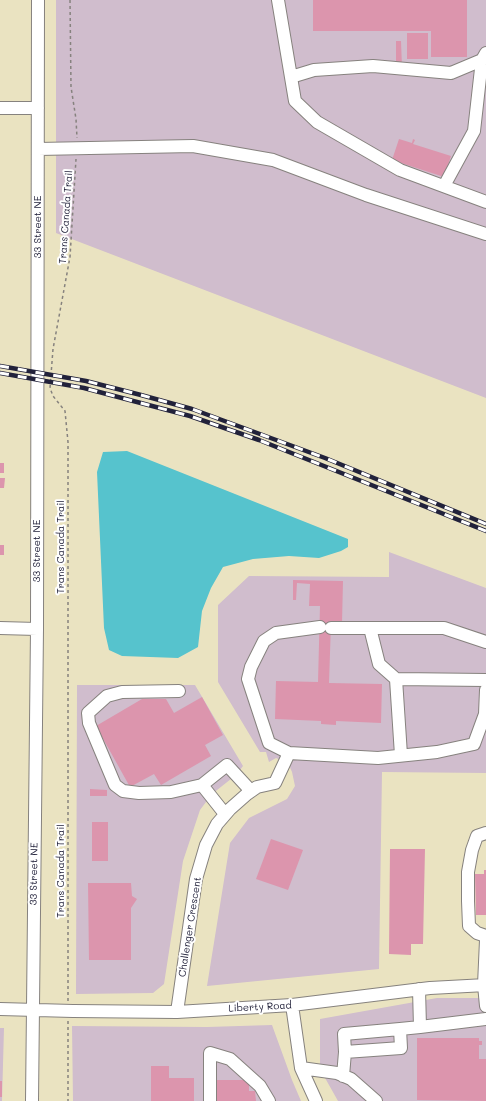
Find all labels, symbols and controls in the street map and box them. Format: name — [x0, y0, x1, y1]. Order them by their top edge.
street label: Trans Canada Trail — [57, 170, 75, 264]
street label: 33 Street NE — [32, 195, 44, 259]
street label: Trans Canada Trail — [55, 500, 67, 594]
street label: 33 Street NE — [31, 519, 43, 583]
street label: Trans Canada Trail — [55, 824, 67, 918]
street label: 33 Street NE — [27, 842, 41, 906]
street label: Challenger Crescent — [176, 876, 204, 978]
street label: Liberty Road — [228, 999, 292, 1015]

